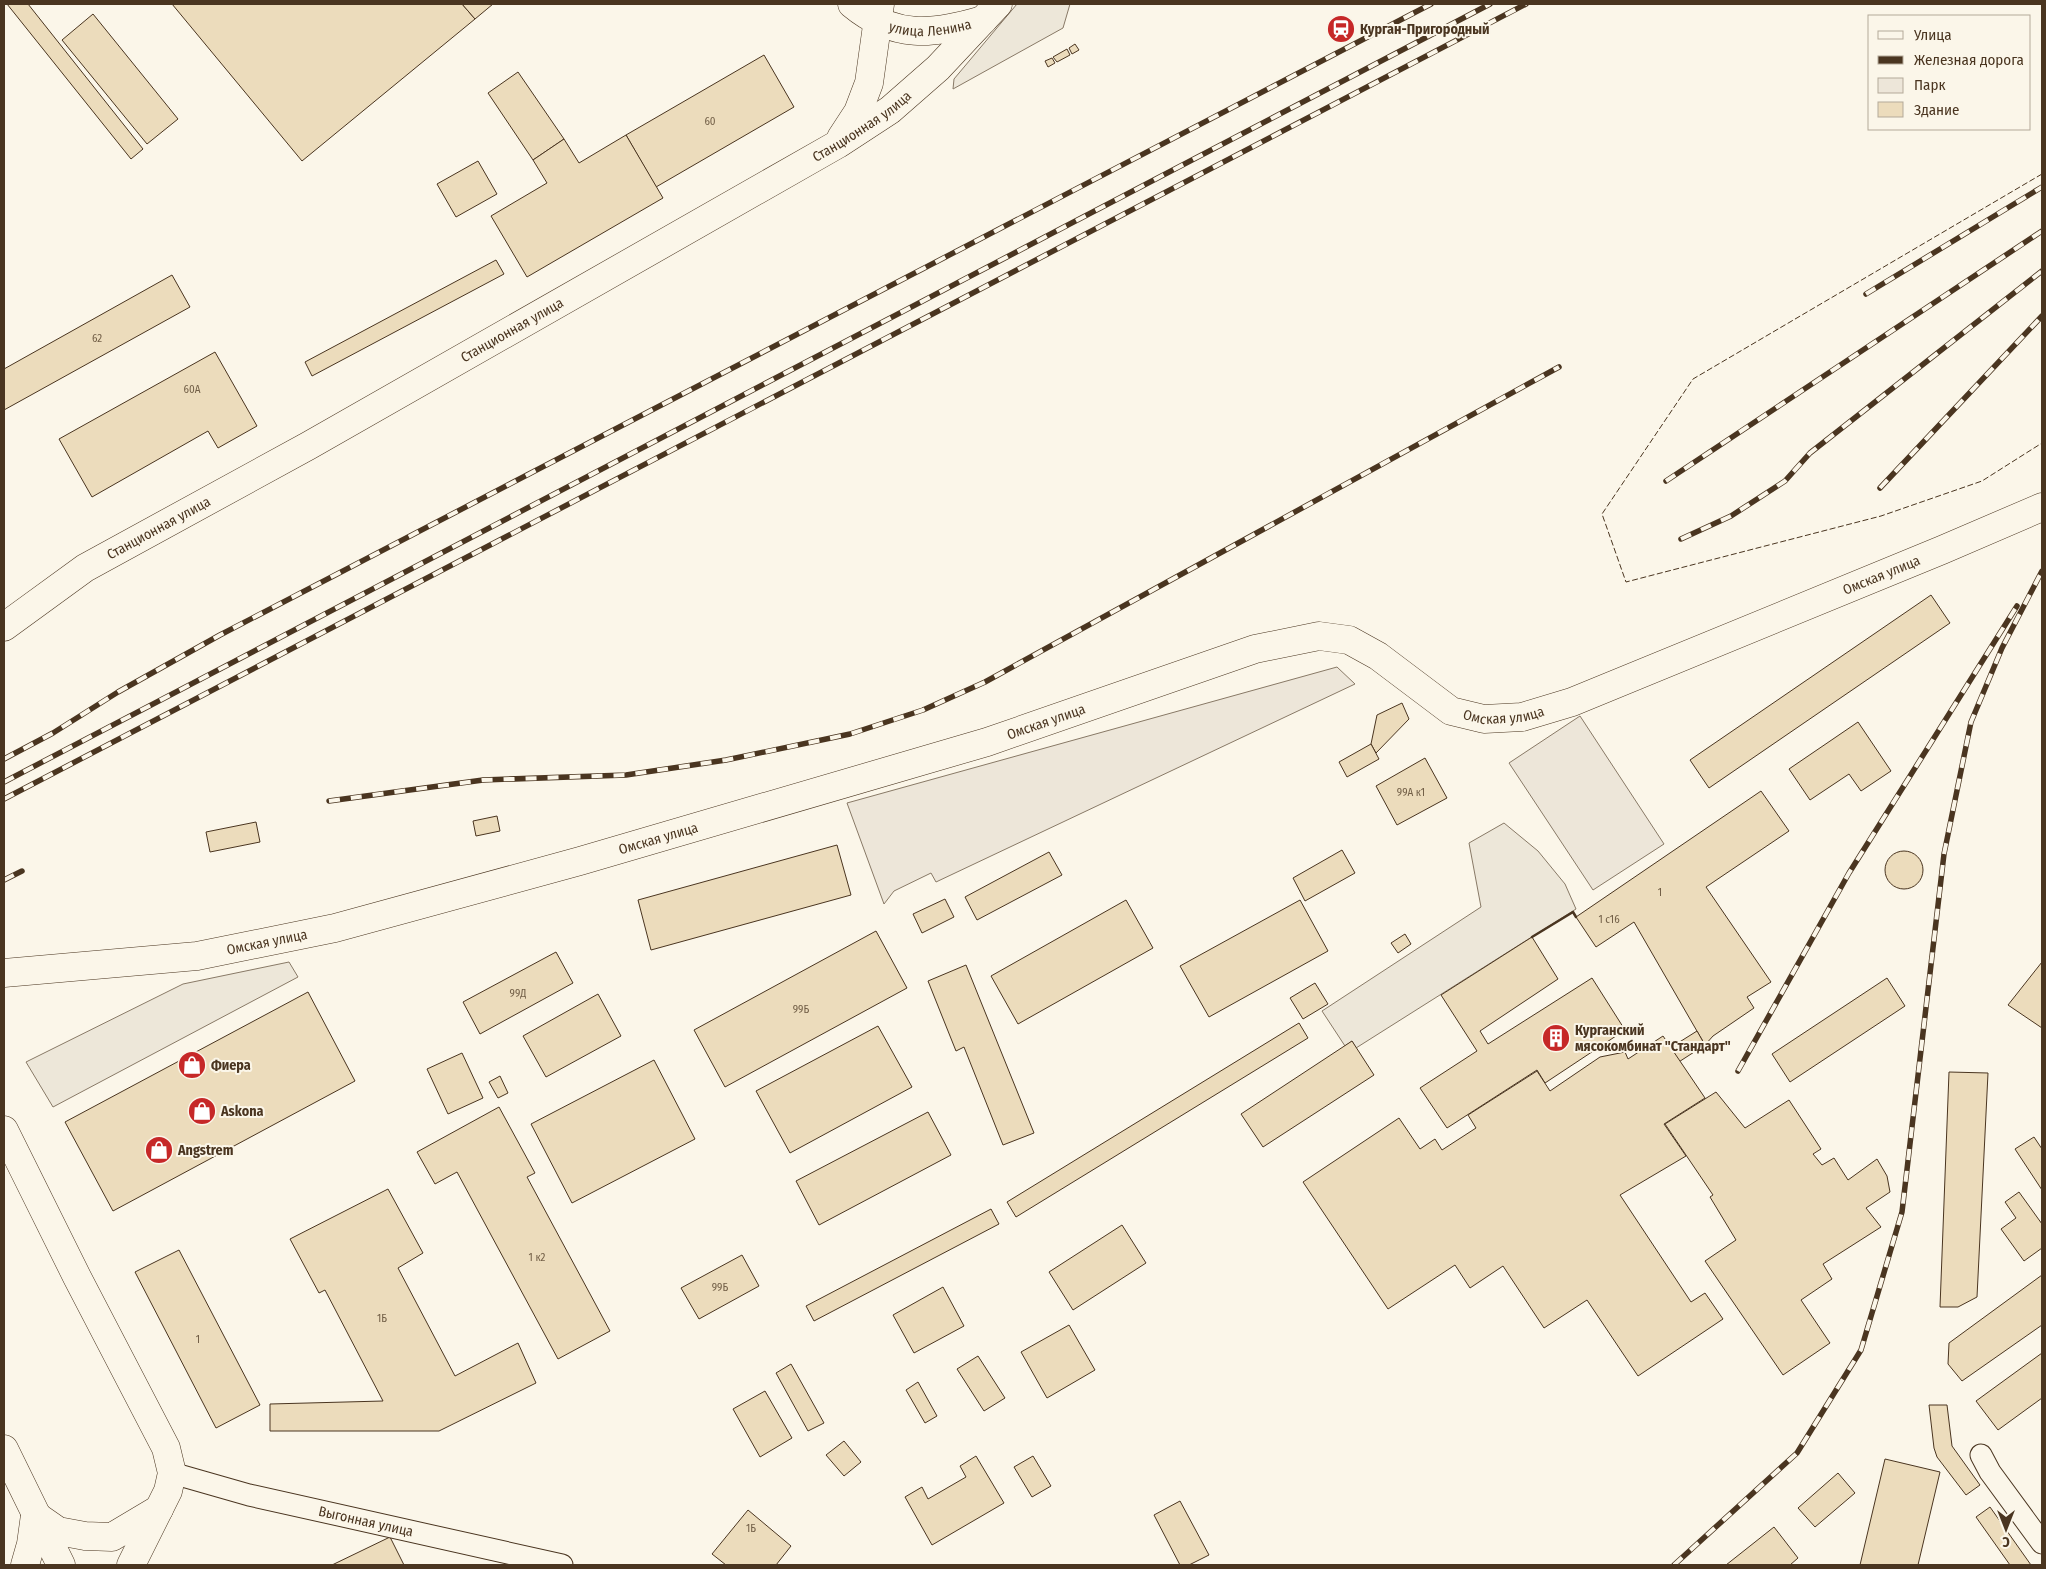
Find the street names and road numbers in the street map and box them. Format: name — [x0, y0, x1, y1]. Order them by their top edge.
street label: улица Ленина — [887, 15, 973, 40]
street label: Станционная улица — [809, 87, 915, 165]
street label: Станционная улица — [457, 294, 566, 366]
street label: Станционная улица — [104, 493, 213, 563]
street label: Омская улица — [1840, 551, 1923, 598]
street label: Омская улица — [1004, 700, 1088, 743]
street label: Омская улица — [1461, 702, 1546, 728]
street label: Омская улица — [616, 818, 700, 858]
street label: Омская улица — [225, 925, 309, 958]
street label: Выгонная улица — [317, 1502, 415, 1540]

